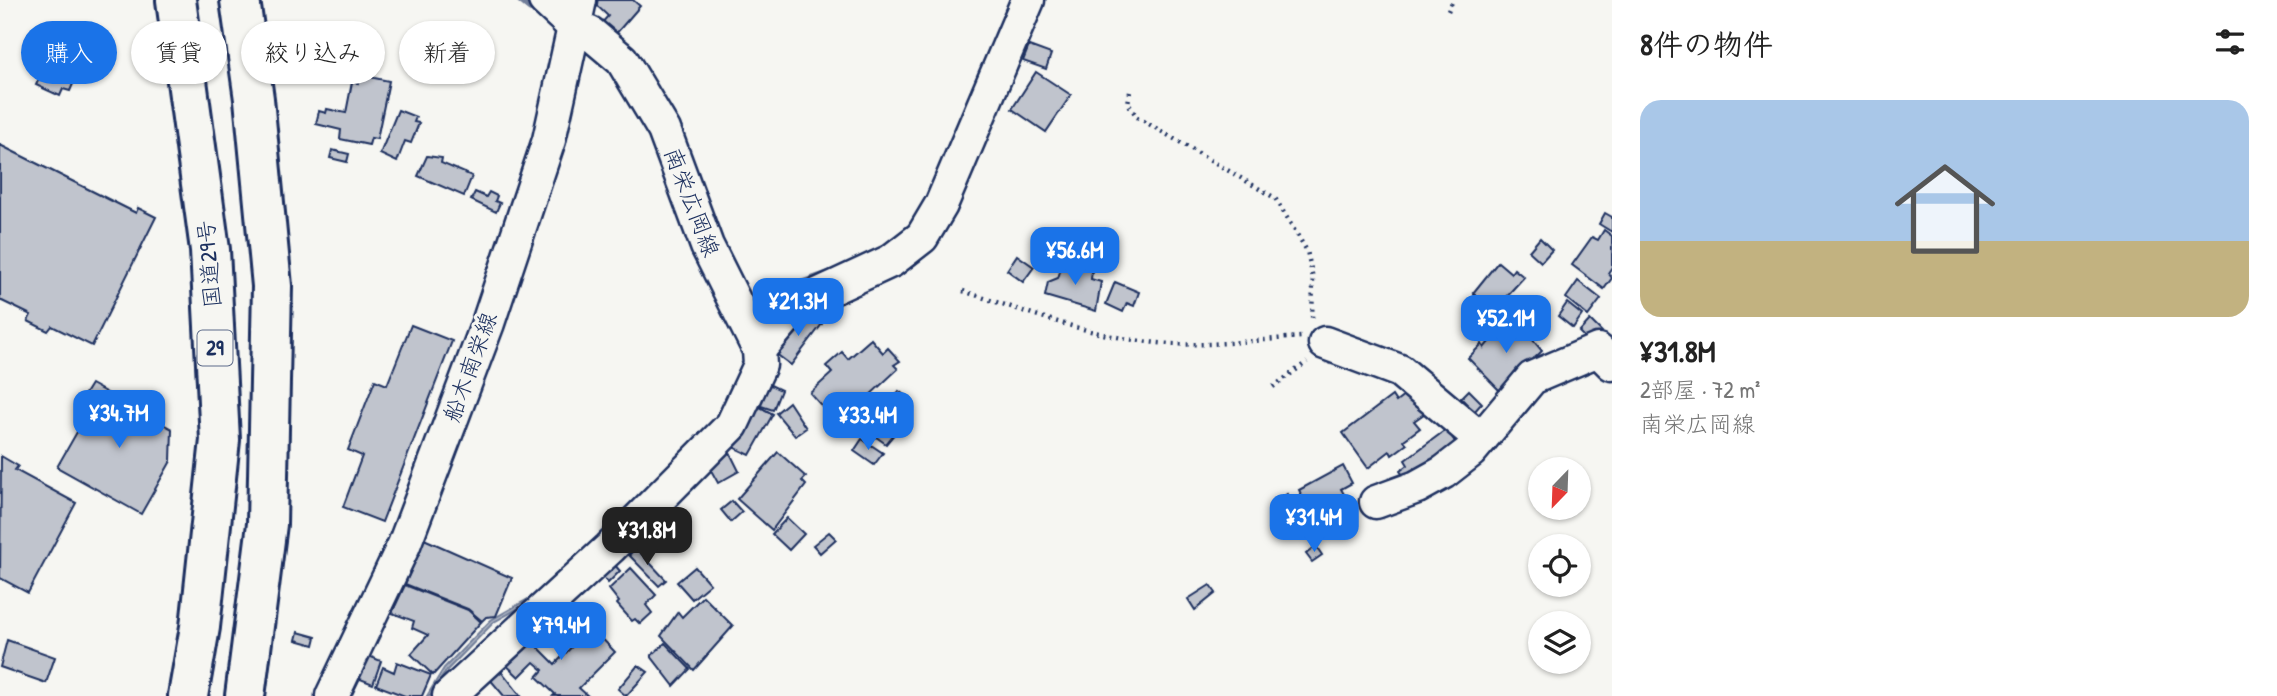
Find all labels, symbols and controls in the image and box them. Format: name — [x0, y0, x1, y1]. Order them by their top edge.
chip: 購入 — [21, 21, 117, 84]
chip: 賃貸 — [131, 21, 227, 84]
chip: 絞り込み — [241, 21, 385, 84]
chip: 新着 — [399, 21, 495, 84]
icon: filters — [2211, 23, 2249, 61]
text: 8件の物件 — [1640, 24, 1773, 64]
street label: 南栄広岡線 — [657, 143, 728, 261]
icon: home — [1882, 146, 2008, 272]
street label: 国道29号 — [189, 219, 228, 309]
pin: ¥56.6M — [1018, 228, 1132, 287]
text: ¥56.6M — [1046, 234, 1104, 265]
pin: ¥21.3M — [741, 278, 855, 338]
text: ¥21.3M — [769, 285, 827, 316]
pin: ¥52.1M — [1449, 296, 1563, 355]
text: ¥52.1M — [1477, 302, 1535, 333]
street label: 船木南栄線 — [435, 307, 504, 426]
road number: 29 — [198, 330, 232, 366]
text: ¥31.8M — [1640, 331, 1716, 371]
text: 2部屋 · 72 m² — [1640, 374, 1760, 405]
pin: ¥34.7M — [62, 391, 176, 450]
pin: ¥33.4M — [811, 392, 925, 452]
text: ¥34.7M — [89, 397, 149, 428]
text: ¥33.4M — [839, 399, 897, 430]
text: 南栄広岡線 — [1640, 408, 1755, 439]
north arrow — [1528, 457, 1591, 520]
map controls — [1528, 457, 1591, 674]
pin: ¥31.4M — [1257, 494, 1371, 554]
text: ¥31.4M — [1286, 501, 1342, 532]
pin: ¥31.8M — [590, 508, 704, 567]
text: ¥31.8M — [618, 514, 676, 545]
button: locate — [1528, 534, 1591, 597]
pin: ¥79.4M — [504, 602, 618, 662]
text: ¥79.4M — [532, 609, 590, 640]
button: layers — [1528, 611, 1591, 674]

